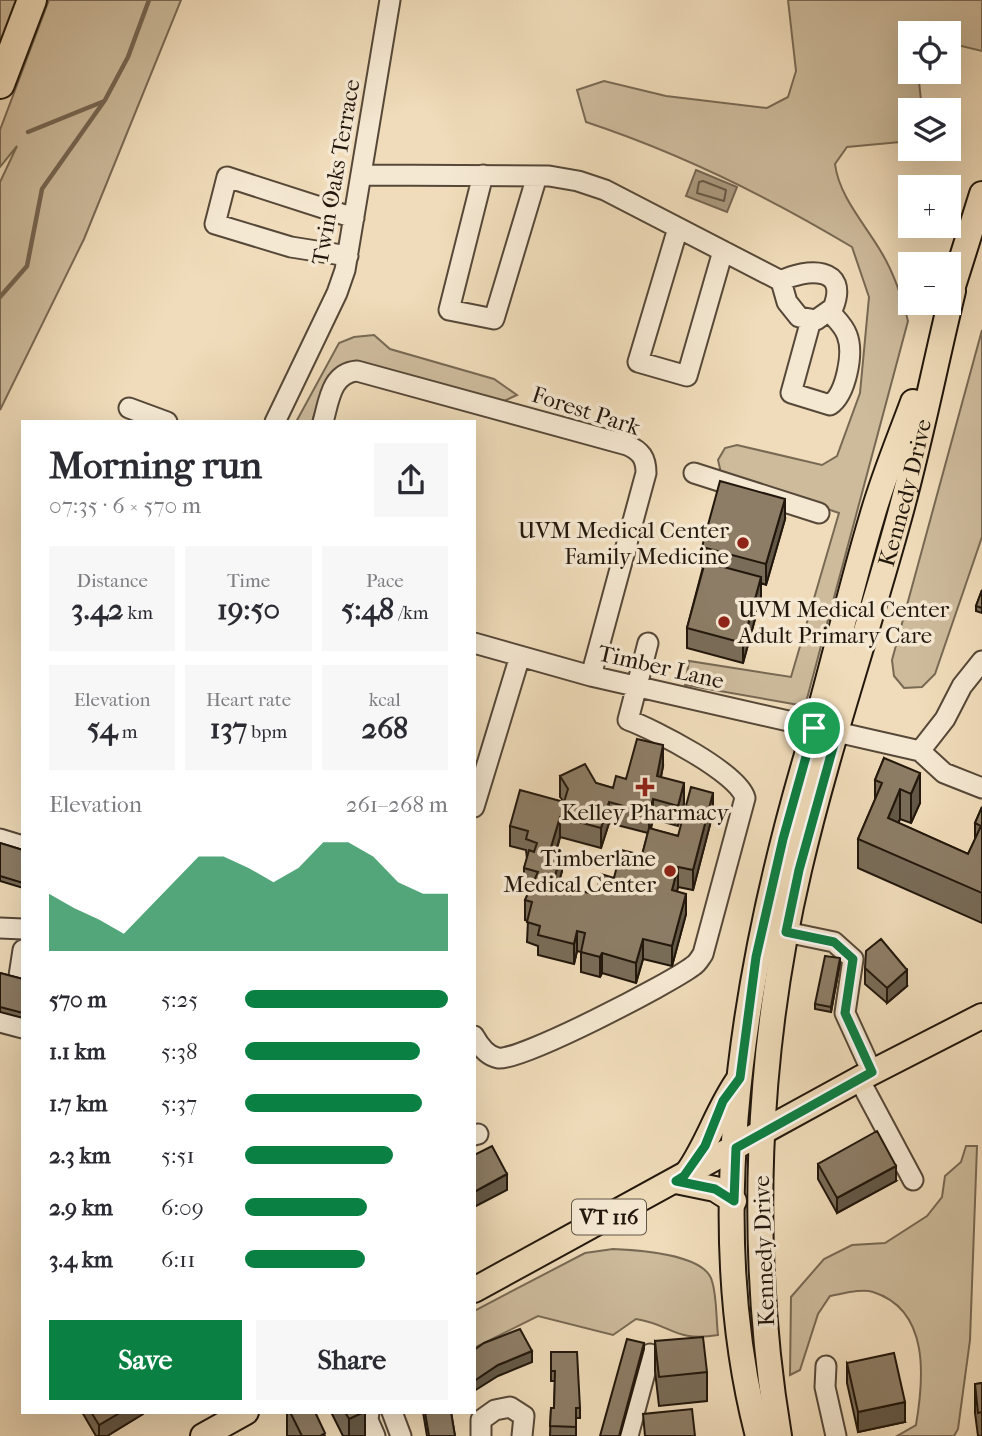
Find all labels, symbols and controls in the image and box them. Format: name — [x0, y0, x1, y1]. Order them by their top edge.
map controls — [898, 21, 961, 315]
button: locate — [898, 21, 961, 84]
street label: Twin Oaks Terrace — [306, 77, 366, 267]
button: layers — [898, 98, 961, 161]
button: + — [898, 175, 961, 238]
button: − — [898, 252, 961, 315]
street label: Forest Park — [529, 381, 645, 442]
street label: Kennedy Drive — [872, 416, 937, 569]
text: Morning run — [49, 443, 262, 488]
button: share — [374, 443, 448, 517]
text: 07:35 · 6 × 570 m — [49, 492, 201, 519]
place label: UVM Medical Center Family Medicine — [518, 517, 729, 570]
marker: UVM Medical Center Family Medicine — [735, 535, 751, 551]
text: Distance — [76, 570, 148, 592]
text: Time — [227, 570, 270, 592]
text: Pace — [366, 570, 404, 592]
text: 3.42 — [71, 592, 123, 627]
text: 19:50 — [217, 592, 280, 627]
text: 5:48 — [341, 592, 394, 627]
place label: UVM Medical Center Adult Primary Care — [737, 596, 950, 649]
text: km — [123, 602, 153, 624]
text: /km — [394, 602, 428, 624]
marker: UVM Medical Center Adult Primary Care — [716, 614, 732, 630]
street label: Timber Lane — [595, 639, 727, 695]
text: Elevation — [74, 689, 151, 711]
text: Heart rate — [206, 689, 291, 711]
text: kcal — [369, 689, 401, 711]
pin — [784, 698, 844, 758]
icon: arrive — [795, 709, 833, 747]
text: 54 — [87, 711, 118, 746]
text: 137 — [210, 711, 247, 746]
text: 268 — [361, 711, 408, 746]
text: m — [118, 721, 137, 743]
text: bpm — [247, 721, 287, 743]
marker: Kelley Pharmacy — [637, 779, 653, 795]
text: Elevation — [49, 791, 142, 818]
text: 261–268 m — [346, 791, 448, 818]
place label: Kelley Pharmacy — [561, 799, 730, 826]
place label: Timberlane Medical Center — [503, 845, 656, 898]
marker: Timberlane Medical Center — [662, 863, 678, 879]
text: 570 m — [49, 986, 107, 1013]
text: 5:25 — [161, 986, 198, 1013]
text: 1.1 km — [49, 1038, 106, 1065]
text: 5:38 — [161, 1038, 198, 1065]
text: 1.7 km — [49, 1090, 107, 1117]
text: 5:37 — [161, 1090, 197, 1117]
text: 2.3 km — [49, 1142, 111, 1169]
text: 5:51 — [161, 1142, 195, 1169]
street label: Kennedy Drive — [748, 1175, 780, 1327]
text: 2.9 km — [49, 1194, 113, 1221]
text: 6:09 — [161, 1194, 204, 1221]
road number: VT 116 — [572, 1200, 646, 1234]
text: 3.4 km — [49, 1246, 113, 1273]
text: 6:11 — [161, 1246, 195, 1273]
button: Save — [49, 1320, 242, 1400]
button: Share — [256, 1320, 448, 1400]

